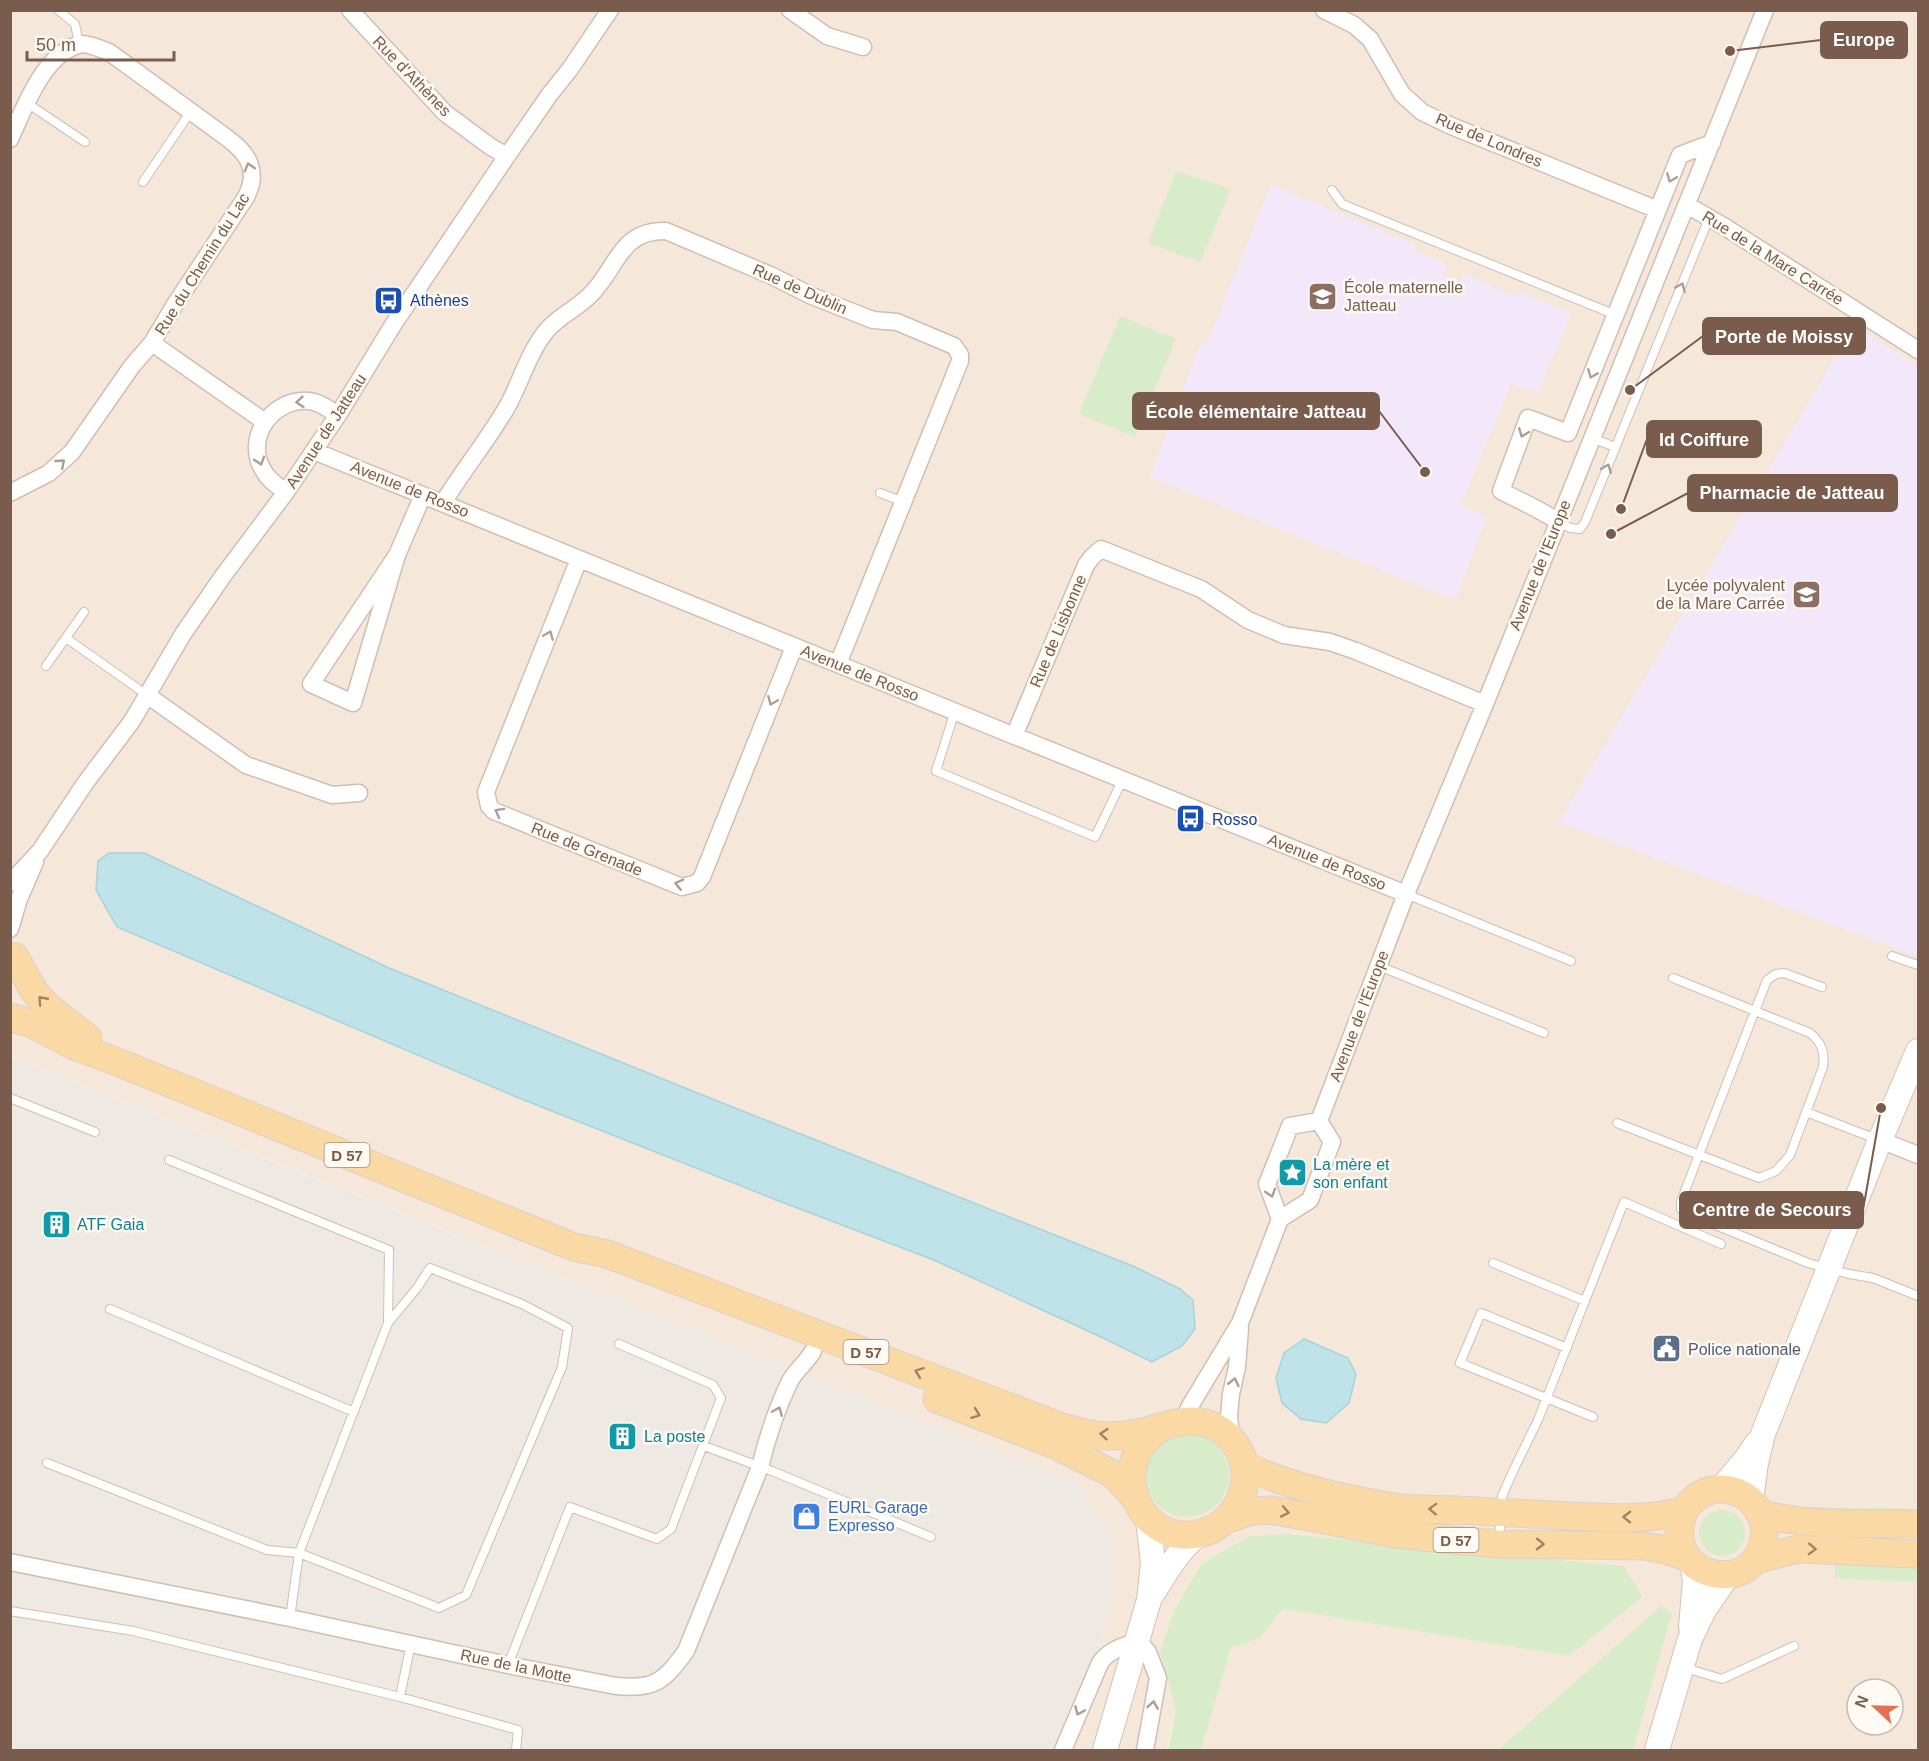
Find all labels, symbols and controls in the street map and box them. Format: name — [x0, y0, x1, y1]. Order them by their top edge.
callout: Europe — [1821, 22, 1907, 58]
scale bar — [27, 24, 174, 62]
text: Europe — [1833, 30, 1895, 50]
street label: Rue d'Athènes — [370, 33, 454, 119]
text: 50 m — [36, 35, 76, 55]
street label: Rue de Londres — [1433, 110, 1545, 170]
one-way arrow — [244, 162, 256, 173]
one-way arrow — [1666, 172, 1678, 183]
street label: Rue du Chemin du Lac — [151, 190, 253, 338]
street label: Rue de la Mare Carrée — [1699, 208, 1847, 308]
street label: Rue de Dublin — [750, 261, 850, 317]
place label: École maternelle Jatteau — [1344, 278, 1463, 314]
school or university icon: École maternelle Jatteau — [1307, 280, 1339, 312]
one-way arrow — [1674, 283, 1686, 294]
bus stop icon: Athènes — [373, 284, 405, 316]
place label: Athènes — [410, 292, 469, 309]
callout: Porte de Moissy — [1703, 318, 1865, 354]
text: Porte de Moissy — [1715, 327, 1853, 347]
one-way arrow — [1587, 368, 1599, 379]
street label: Avenue de Jatteau — [283, 371, 369, 491]
callout: École élémentaire Jatteau — [1133, 393, 1379, 429]
one-way arrow — [295, 395, 304, 408]
text: École élémentaire Jatteau — [1145, 401, 1367, 422]
callout: Id Coiffure — [1647, 421, 1761, 457]
one-way arrow — [1517, 427, 1530, 438]
text: Id Coiffure — [1659, 430, 1749, 450]
one-way arrow — [253, 455, 265, 466]
street label: Avenue de Rosso — [348, 458, 472, 521]
one-way arrow — [54, 459, 65, 470]
one-way arrow — [1600, 463, 1612, 474]
callout: Pharmacie de Jatteau — [1688, 475, 1897, 511]
text: Pharmacie de Jatteau — [1699, 483, 1885, 503]
street label: Avenue de l'Europe — [1506, 497, 1574, 633]
street label: Rue de Lisbonne — [1027, 572, 1090, 690]
place label: Lycée polyvalent de la Mare Carrée — [1656, 577, 1786, 612]
school or university icon: Lycée polyvalent de la Mare Carrée — [1790, 578, 1822, 610]
one-way arrow — [542, 630, 554, 641]
street label: Avenue de Rosso — [798, 642, 922, 705]
one-way arrow — [767, 695, 779, 706]
bus stop icon: Rosso — [1175, 803, 1207, 835]
one-way arrow — [495, 808, 505, 819]
place label: Rosso — [1212, 811, 1257, 828]
street label: Rue de Grenade — [529, 819, 645, 879]
street label: Avenue de Rosso — [1265, 831, 1389, 894]
one-way arrow — [674, 878, 684, 891]
street label: Avenue de l'Europe — [1326, 948, 1392, 1084]
one-way arrow — [38, 996, 49, 1007]
road number: D 57 — [324, 1143, 370, 1167]
place label: La mère et son enfant — [1313, 1156, 1390, 1191]
place icon: La mère et son enfant — [1276, 1157, 1308, 1189]
one-way arrow — [1264, 1187, 1276, 1198]
callout: Centre de Secours — [1680, 1192, 1863, 1228]
text: Centre de Secours — [1692, 1200, 1852, 1220]
building icon: ATF Gaia — [40, 1208, 72, 1240]
place label: ATF Gaia — [77, 1216, 144, 1233]
public building icon: Police nationale — [1651, 1333, 1683, 1365]
road number: D 57 — [844, 1340, 888, 1364]
place label: Police nationale — [1688, 1341, 1801, 1358]
one-way arrow — [915, 1367, 925, 1380]
one-way arrow — [1226, 1377, 1239, 1387]
one-way arrow — [771, 1407, 783, 1418]
one-way arrow — [970, 1407, 981, 1419]
building icon: La poste — [607, 1420, 639, 1452]
place label: La poste — [644, 1428, 705, 1445]
one-way arrow — [1099, 1428, 1108, 1441]
place label: EURL Garage Expresso — [828, 1499, 928, 1534]
shop icon: EURL Garage Expresso — [791, 1500, 823, 1532]
one-way arrow — [1428, 1503, 1437, 1515]
one-way arrow — [1279, 1505, 1289, 1518]
one-way arrow — [1623, 1511, 1632, 1523]
road number: D 57 — [1434, 1528, 1478, 1552]
one-way arrow — [1536, 1538, 1545, 1551]
one-way arrow — [1807, 1543, 1816, 1556]
street label: Rue de la Motte — [459, 1646, 573, 1686]
north arrow — [1845, 1677, 1905, 1737]
text: N — [1852, 1693, 1872, 1710]
one-way arrow — [1147, 1700, 1159, 1709]
one-way arrow — [1074, 1705, 1086, 1716]

